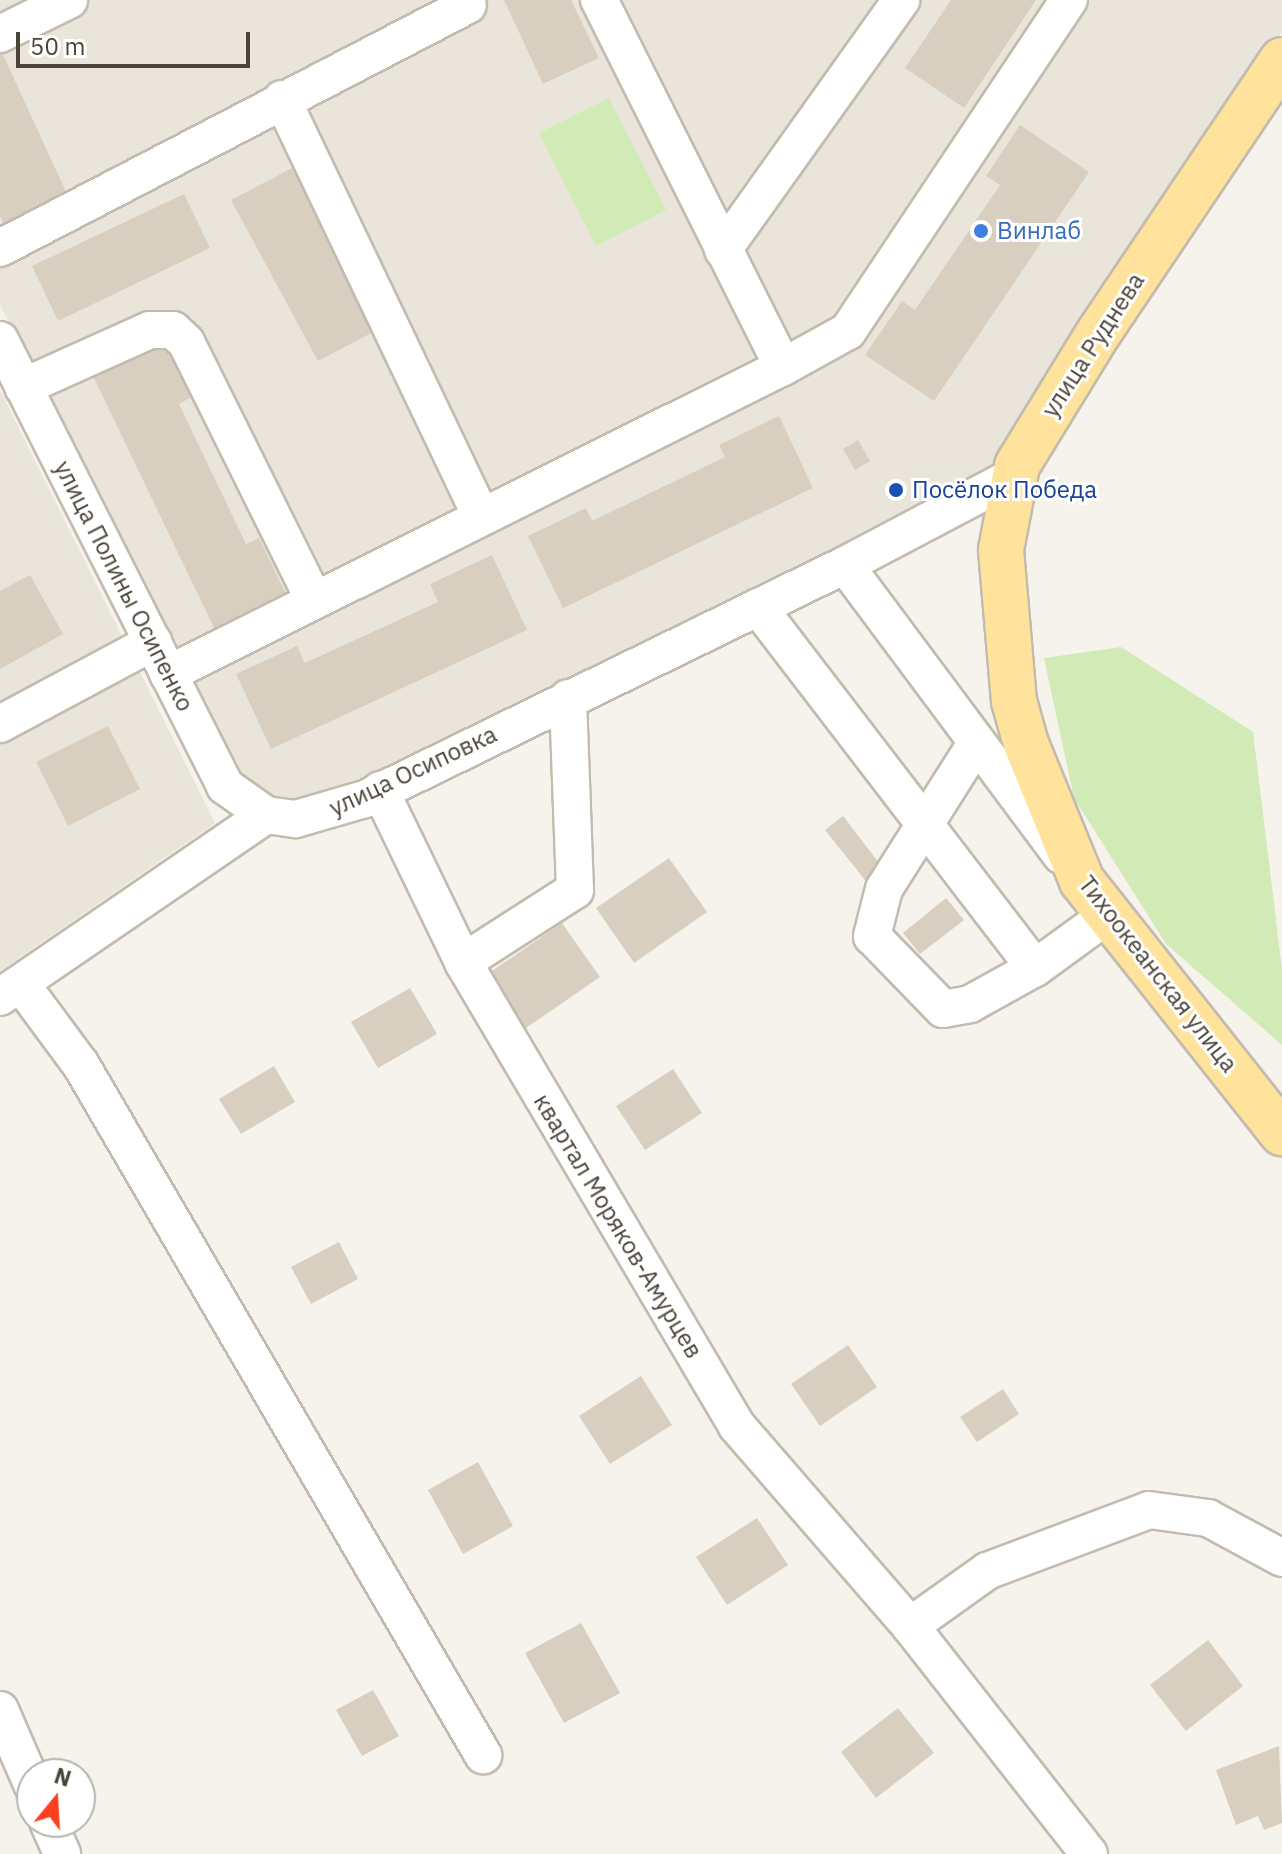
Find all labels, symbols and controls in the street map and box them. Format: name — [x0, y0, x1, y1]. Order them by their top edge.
scale bar — [20, 16, 254, 66]
text: 50 m — [30, 30, 85, 62]
place label: Винлаб — [997, 217, 1081, 245]
marker: Винлаб — [972, 222, 990, 240]
street label: улица Руднева — [1036, 267, 1150, 423]
street label: улица Полины Осипенко — [48, 456, 200, 716]
place label: Посёлок Победа — [912, 476, 1097, 504]
marker: Посёлок Победа — [887, 481, 905, 499]
street label: улица Осиповка — [325, 720, 501, 822]
street label: Тихоокеанская улица — [1072, 870, 1244, 1078]
street label: квартал Моряков-Амурцев — [528, 1089, 708, 1363]
north arrow — [16, 1758, 96, 1838]
text: N — [51, 1760, 75, 1793]

